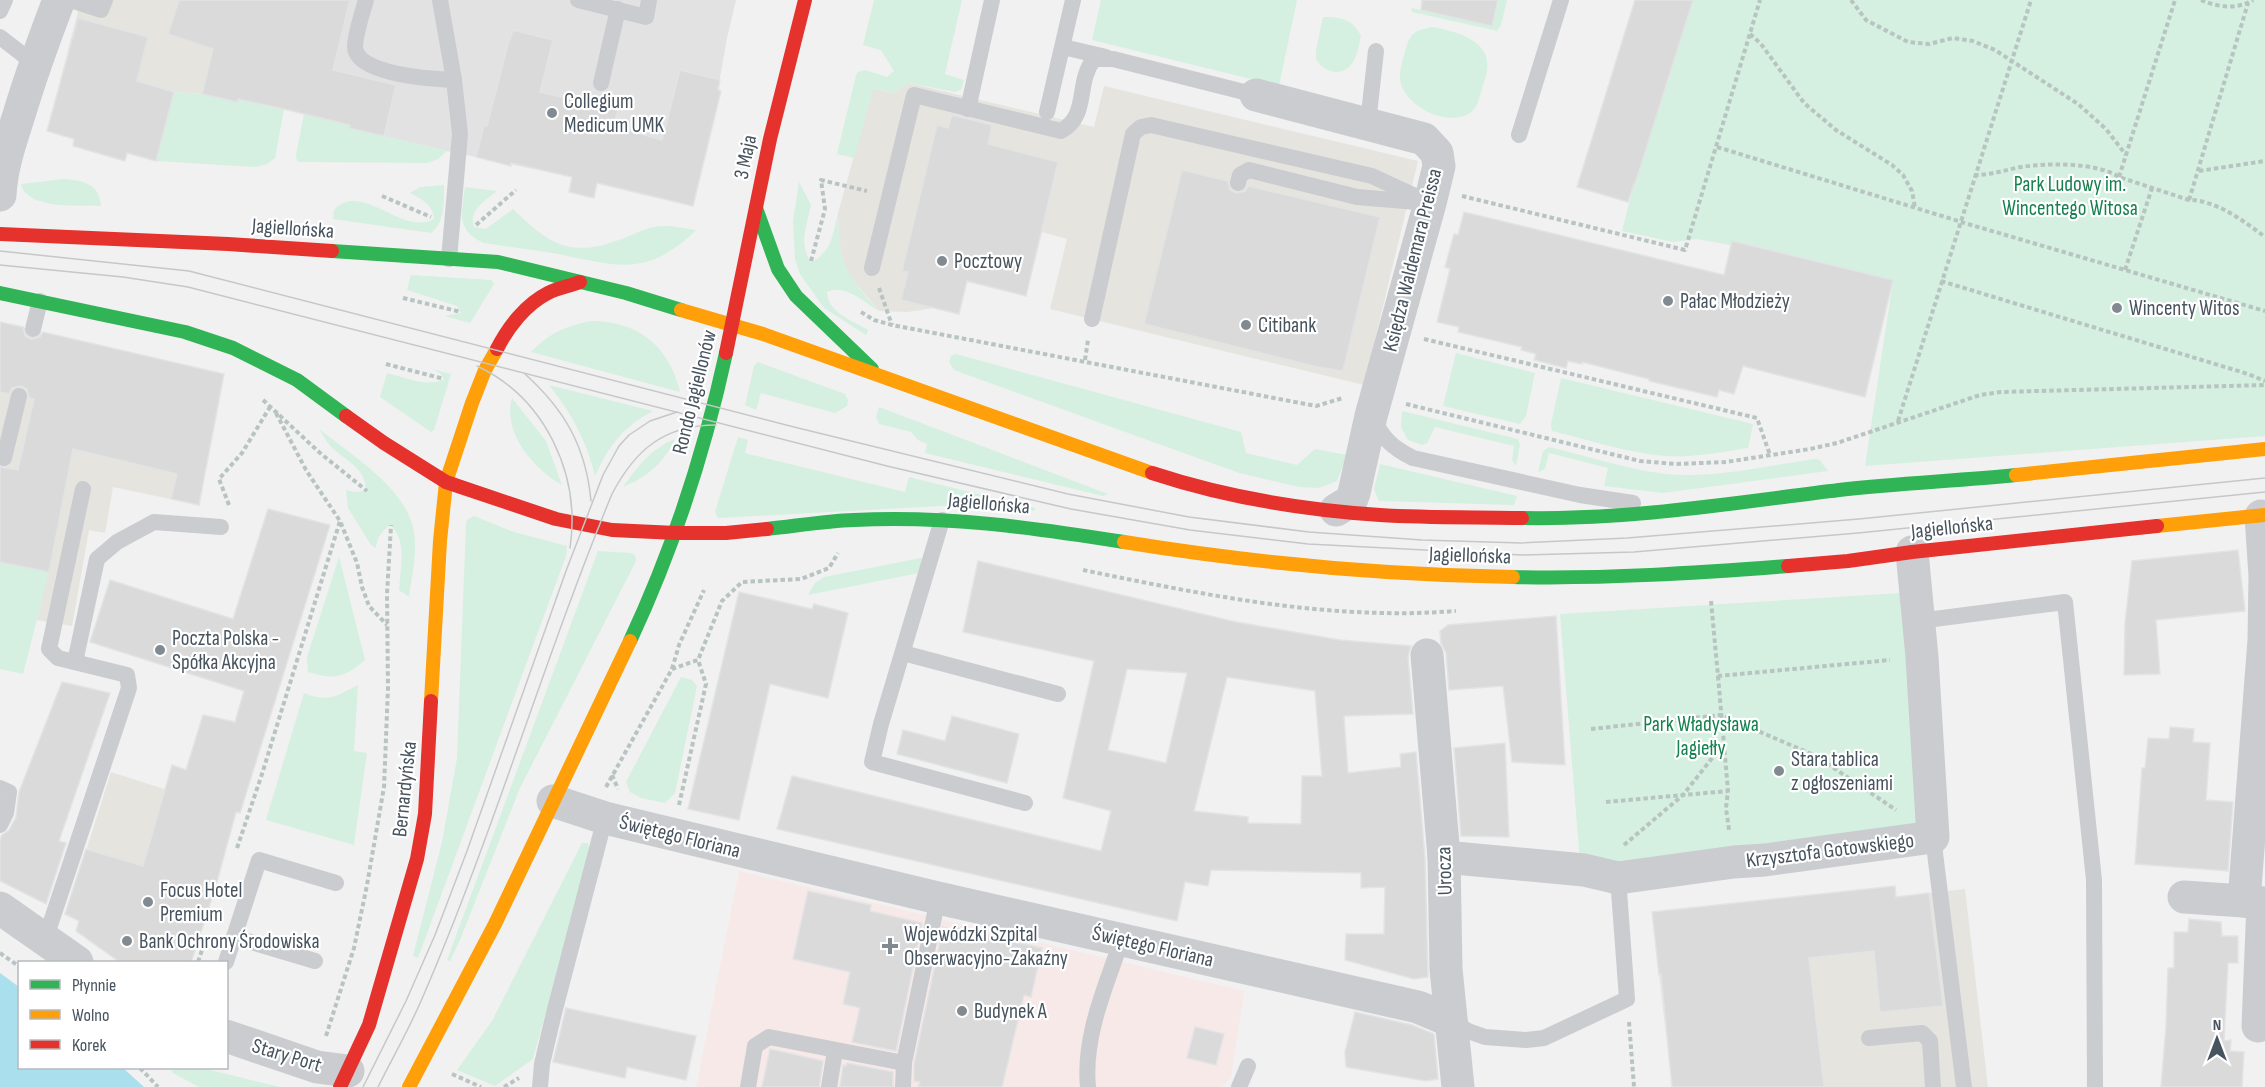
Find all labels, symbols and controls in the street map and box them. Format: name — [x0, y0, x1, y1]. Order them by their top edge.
place label: Collegium Medicum UMK — [564, 89, 664, 138]
marker: Collegium Medicum UMK — [545, 106, 559, 120]
street label: 3 Maja — [729, 133, 762, 181]
street label: Księdza Waldemara Preissa — [1378, 166, 1447, 354]
park label: Park Ludowy im. Wincentego Witosa — [2002, 172, 2138, 221]
street label: Jagiellońska — [250, 213, 335, 244]
place label: Pocztowy — [954, 249, 1022, 274]
marker: Pocztowy — [935, 254, 949, 268]
place label: Pałac Młodzieży — [1680, 289, 1790, 314]
marker: Pałac Młodzieży — [1661, 294, 1675, 308]
place label: Wincenty Witos — [2129, 296, 2239, 321]
marker: Wincenty Witos — [2110, 301, 2124, 315]
place label: Citibank — [1258, 313, 1316, 338]
marker: Citibank — [1239, 318, 1253, 332]
street label: Rondo Jagiellonów — [667, 327, 722, 457]
street label: Jagiellońska — [946, 487, 1031, 520]
street label: Jagiellońska — [1909, 511, 1994, 544]
street label: Jagiellońska — [1427, 542, 1512, 569]
place label: Poczta Polska - Spółka Akcyjna — [172, 626, 279, 675]
marker: Poczta Polska - Spółka Akcyjna — [153, 643, 167, 657]
park label: Park Władysława Jagiełły — [1643, 712, 1759, 761]
street label: Bernardyńska — [387, 740, 422, 838]
place label: Stara tablica z ogłoszeniami — [1791, 747, 1893, 796]
marker: Stara tablica z ogłoszeniami — [1772, 764, 1786, 778]
street label: Świętego Floriana — [617, 809, 743, 864]
street label: Krzysztofa Gotowskiego — [1745, 828, 1915, 873]
street label: Urocza — [1431, 846, 1458, 896]
place label: Focus Hotel Premium — [160, 878, 242, 927]
marker: Focus Hotel Premium — [141, 895, 155, 909]
street label: Świętego Floriana — [1090, 920, 1216, 973]
place label: Wojewódzki Szpital Obserwacyjno-Zakaźny — [904, 922, 1068, 971]
place label: Bank Ochrony Środowiska — [139, 929, 319, 954]
marker: Bank Ochrony Środowiska — [120, 934, 134, 948]
marker: Wojewódzki Szpital Obserwacyjno-Zakaźny — [881, 937, 899, 955]
legend — [18, 961, 228, 1069]
text: Płynnie — [72, 975, 116, 996]
place label: Budynek A — [974, 999, 1048, 1024]
marker: Budynek A — [955, 1004, 969, 1018]
text: Wolno — [72, 1005, 109, 1026]
north arrow — [2187, 1009, 2247, 1069]
text: N — [2213, 1016, 2221, 1035]
street label: Stary Port — [249, 1033, 325, 1078]
text: Korek — [72, 1035, 106, 1056]

